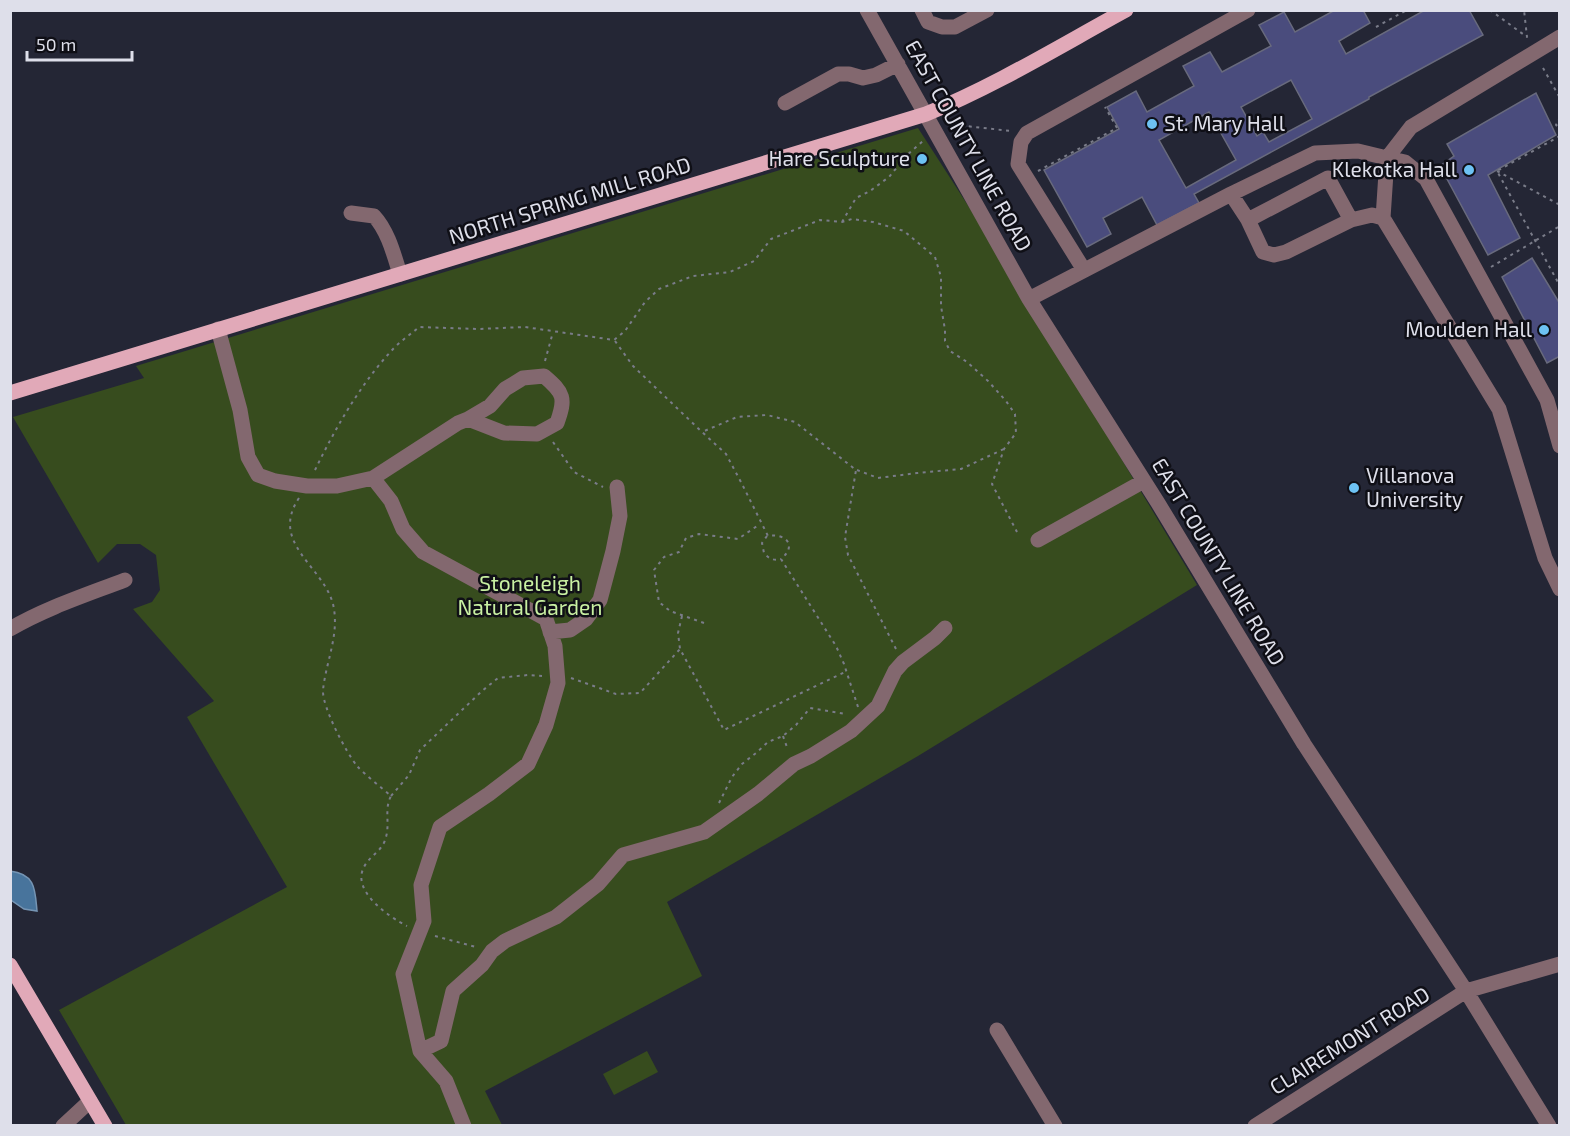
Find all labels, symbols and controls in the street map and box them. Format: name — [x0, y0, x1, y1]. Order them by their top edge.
scale bar — [27, 24, 132, 62]
text: 50 m — [36, 33, 76, 55]
street label: EAST COUNTY LINE ROAD — [901, 35, 1038, 255]
place label: St. Mary Hall — [1164, 110, 1286, 135]
marker: St. Mary Hall — [1145, 117, 1159, 131]
place label: Hare Sculpture — [769, 145, 910, 170]
street label: NORTH SPRING MILL ROAD — [446, 151, 693, 248]
marker: Hare Sculpture — [915, 152, 929, 166]
place label: Klekotka Hall — [1332, 156, 1458, 181]
marker: Klekotka Hall — [1462, 163, 1476, 177]
place label: Moulden Hall — [1405, 316, 1533, 341]
marker: Moulden Hall — [1537, 323, 1551, 337]
street label: EAST COUNTY LINE ROAD — [1147, 453, 1291, 669]
place label: Villanova University — [1366, 462, 1463, 511]
marker: Villanova University — [1347, 481, 1361, 495]
park label: Stoneleigh Natural Garden — [457, 570, 603, 619]
street label: CLAIREMONT ROAD — [1265, 980, 1434, 1099]

